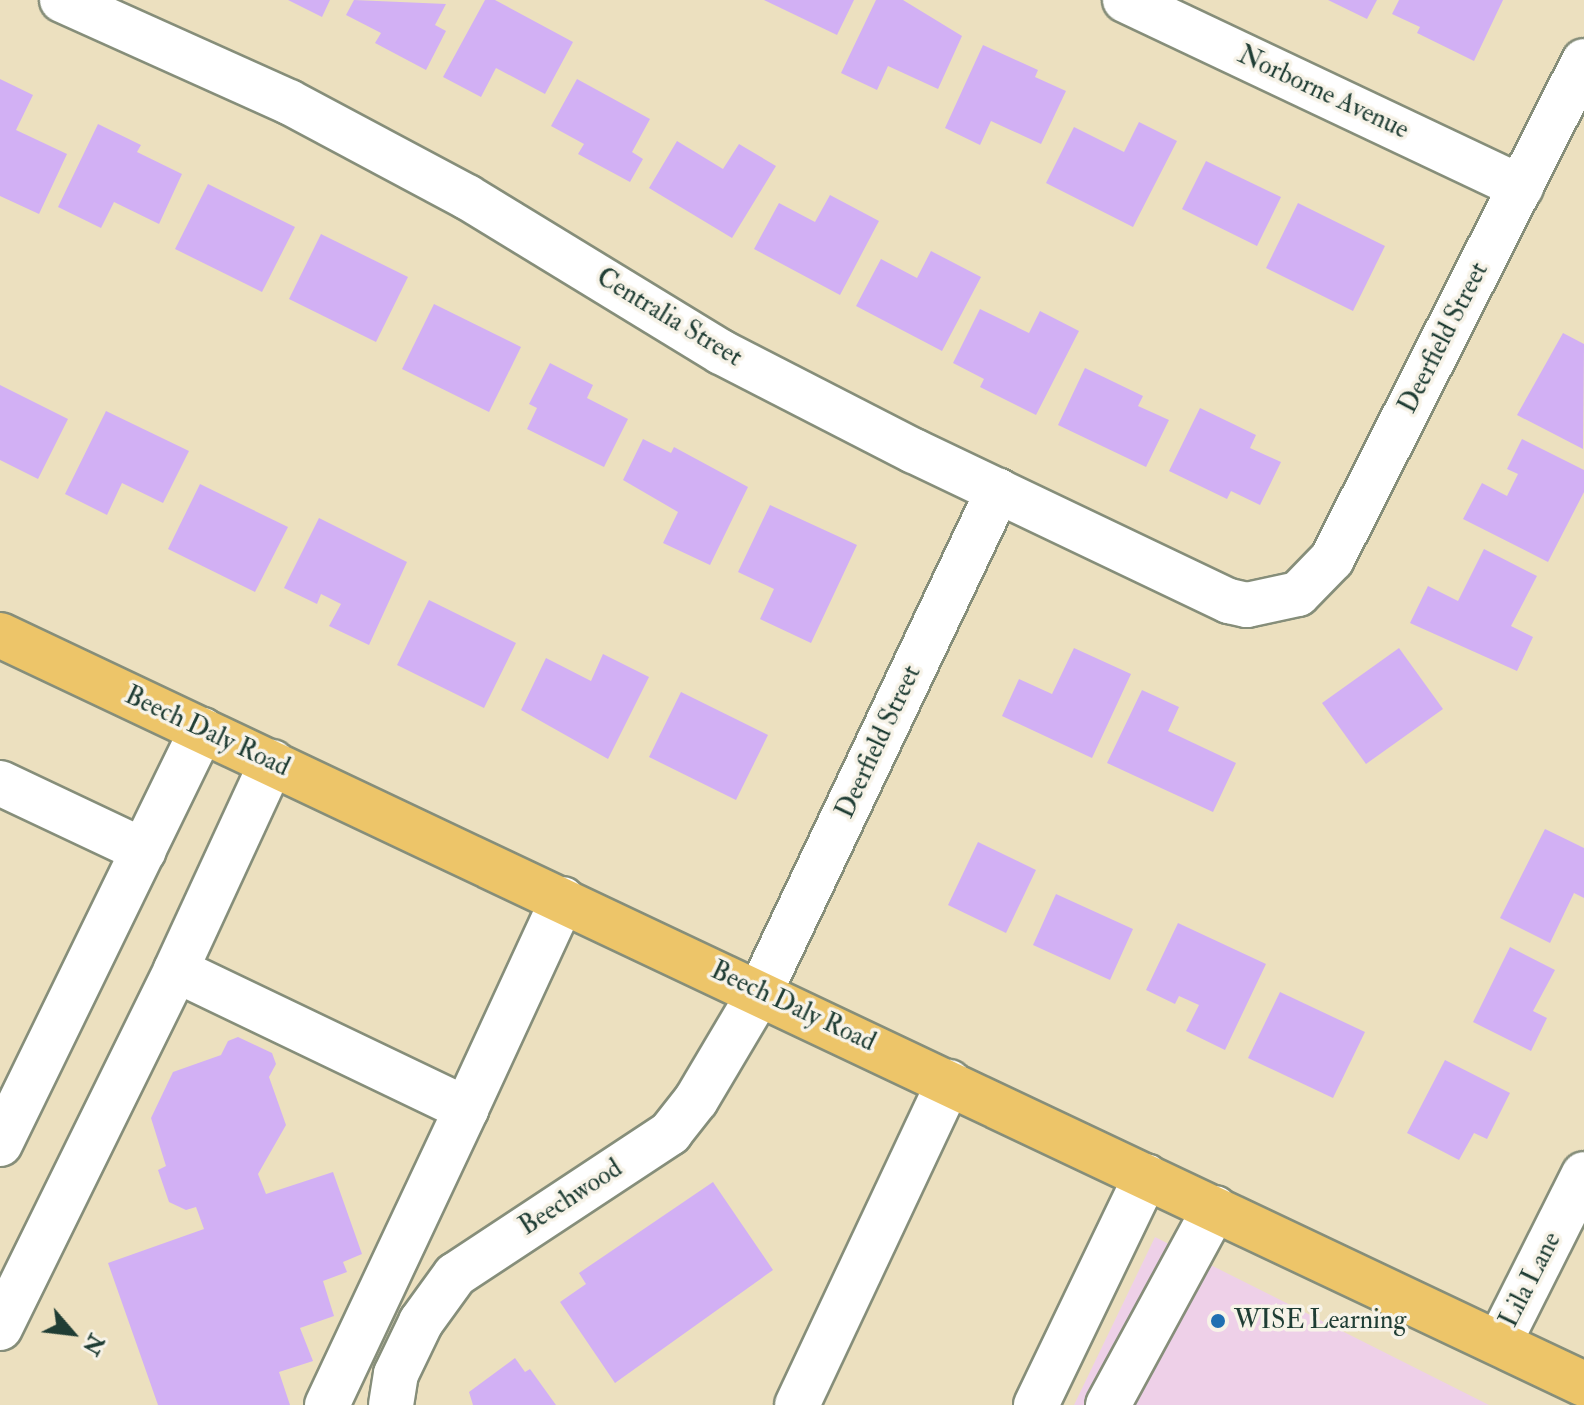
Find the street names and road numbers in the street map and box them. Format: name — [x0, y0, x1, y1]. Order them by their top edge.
street label: Norborne Avenue — [1233, 40, 1413, 146]
street label: Deerfield Street — [1393, 257, 1495, 419]
street label: Centralia Street — [591, 262, 747, 374]
street label: Deerfield Street — [830, 661, 928, 823]
street label: Beech Daly Road — [120, 680, 294, 784]
street label: Beech Daly Road — [706, 955, 880, 1059]
street label: Beechwood — [514, 1153, 628, 1243]
street label: Lila Lane — [1494, 1227, 1568, 1333]

